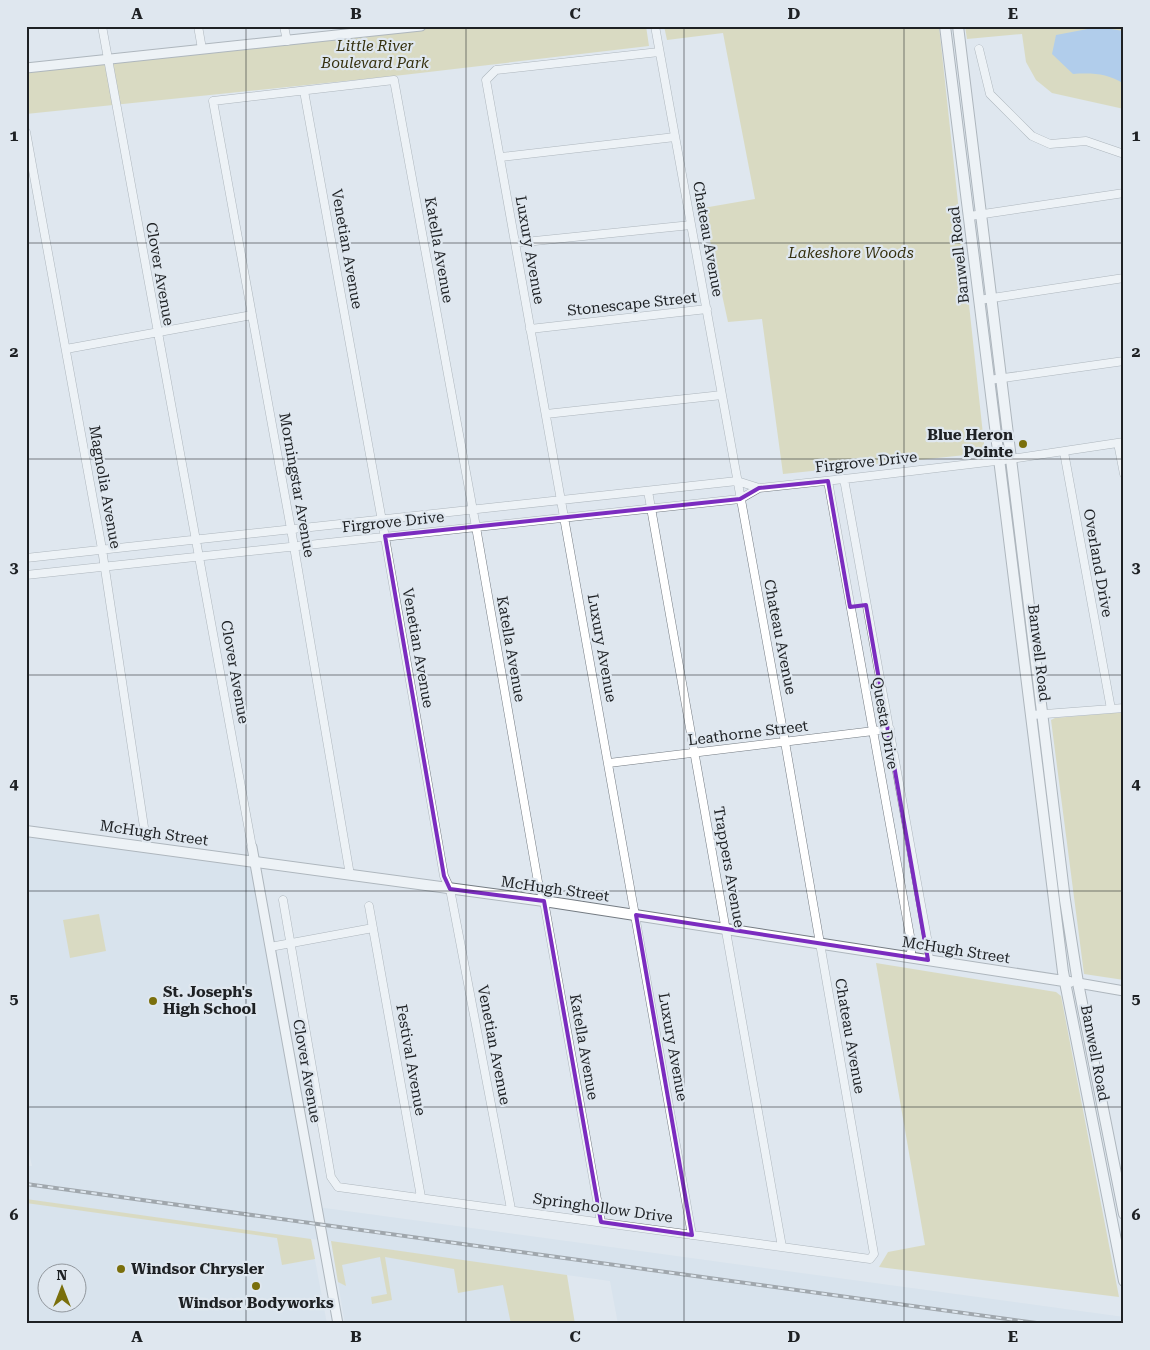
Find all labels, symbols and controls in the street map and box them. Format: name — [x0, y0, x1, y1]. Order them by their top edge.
text: A — [131, 4, 143, 23]
text: B — [350, 4, 362, 23]
text: C — [569, 4, 581, 23]
text: D — [788, 4, 801, 23]
text: E — [1008, 4, 1018, 23]
park label: Little River Boulevard Park — [320, 37, 430, 72]
text: 1 — [10, 126, 19, 145]
text: 1 — [1132, 126, 1141, 145]
street label: Chateau Avenue — [689, 180, 727, 298]
street label: Venetian Avenue — [328, 188, 366, 310]
street label: Luxury Avenue — [512, 194, 548, 306]
street label: Katella Avenue — [421, 196, 457, 304]
street label: Banwell Road — [945, 205, 973, 305]
street label: Clover Avenue — [142, 221, 178, 327]
park label: Lakeshore Woods — [787, 244, 914, 262]
street label: Stonescape Street — [566, 288, 698, 320]
text: 2 — [10, 342, 19, 361]
text: 2 — [1132, 342, 1141, 361]
street label: Morningstar Avenue — [275, 411, 319, 559]
street label: Magnolia Avenue — [85, 424, 125, 550]
place label: Blue Heron Pointe — [927, 426, 1013, 461]
marker: Blue Heron Pointe — [1017, 438, 1029, 450]
street label: Firgrove Drive — [814, 448, 918, 476]
street label: Overland Drive — [1080, 507, 1116, 619]
street label: Firgrove Drive — [341, 508, 445, 536]
text: 3 — [10, 558, 19, 577]
text: 3 — [1132, 558, 1141, 577]
street label: Chateau Avenue — [760, 578, 800, 696]
street label: Venetian Avenue — [399, 587, 437, 709]
street label: Luxury Avenue — [584, 592, 620, 704]
street label: Katella Avenue — [493, 595, 529, 703]
street label: Banwell Road — [1024, 603, 1054, 703]
street label: Clover Avenue — [217, 619, 253, 725]
street label: Questa Drive — [868, 676, 902, 770]
street label: Leathorne Street — [687, 717, 809, 749]
text: 4 — [10, 774, 19, 793]
text: 4 — [1132, 774, 1141, 793]
street label: Trappers Avenue — [709, 805, 749, 929]
street label: McHugh Street — [99, 816, 210, 850]
street label: McHugh Street — [500, 872, 611, 906]
street label: McHugh Street — [901, 933, 1012, 968]
street label: Chateau Avenue — [831, 977, 869, 1095]
place label: St. Joseph's High School — [163, 983, 256, 1018]
street label: Venetian Avenue — [474, 984, 514, 1106]
text: 5 — [10, 989, 19, 1008]
text: 5 — [1132, 989, 1141, 1008]
street label: Luxury Avenue — [655, 991, 691, 1103]
street label: Katella Avenue — [566, 993, 602, 1101]
marker: St. Joseph's High School — [147, 995, 159, 1007]
street label: Festival Avenue — [392, 1003, 430, 1117]
street label: Banwell Road — [1077, 1003, 1113, 1103]
street label: Clover Avenue — [289, 1018, 325, 1124]
street label: Springhollow Drive — [532, 1189, 674, 1227]
text: 6 — [10, 1205, 19, 1224]
text: 6 — [1132, 1205, 1141, 1224]
place label: Windsor Chrysler — [131, 1260, 265, 1278]
north arrow — [38, 1262, 88, 1312]
marker: Windsor Chrysler — [115, 1263, 127, 1275]
text: N — [57, 1267, 68, 1283]
marker: Windsor Bodyworks — [250, 1280, 262, 1292]
place label: Windsor Bodyworks — [178, 1294, 334, 1312]
text: A — [131, 1327, 143, 1346]
text: B — [350, 1327, 362, 1346]
text: C — [569, 1327, 581, 1346]
text: D — [788, 1327, 801, 1346]
text: E — [1008, 1327, 1018, 1346]

